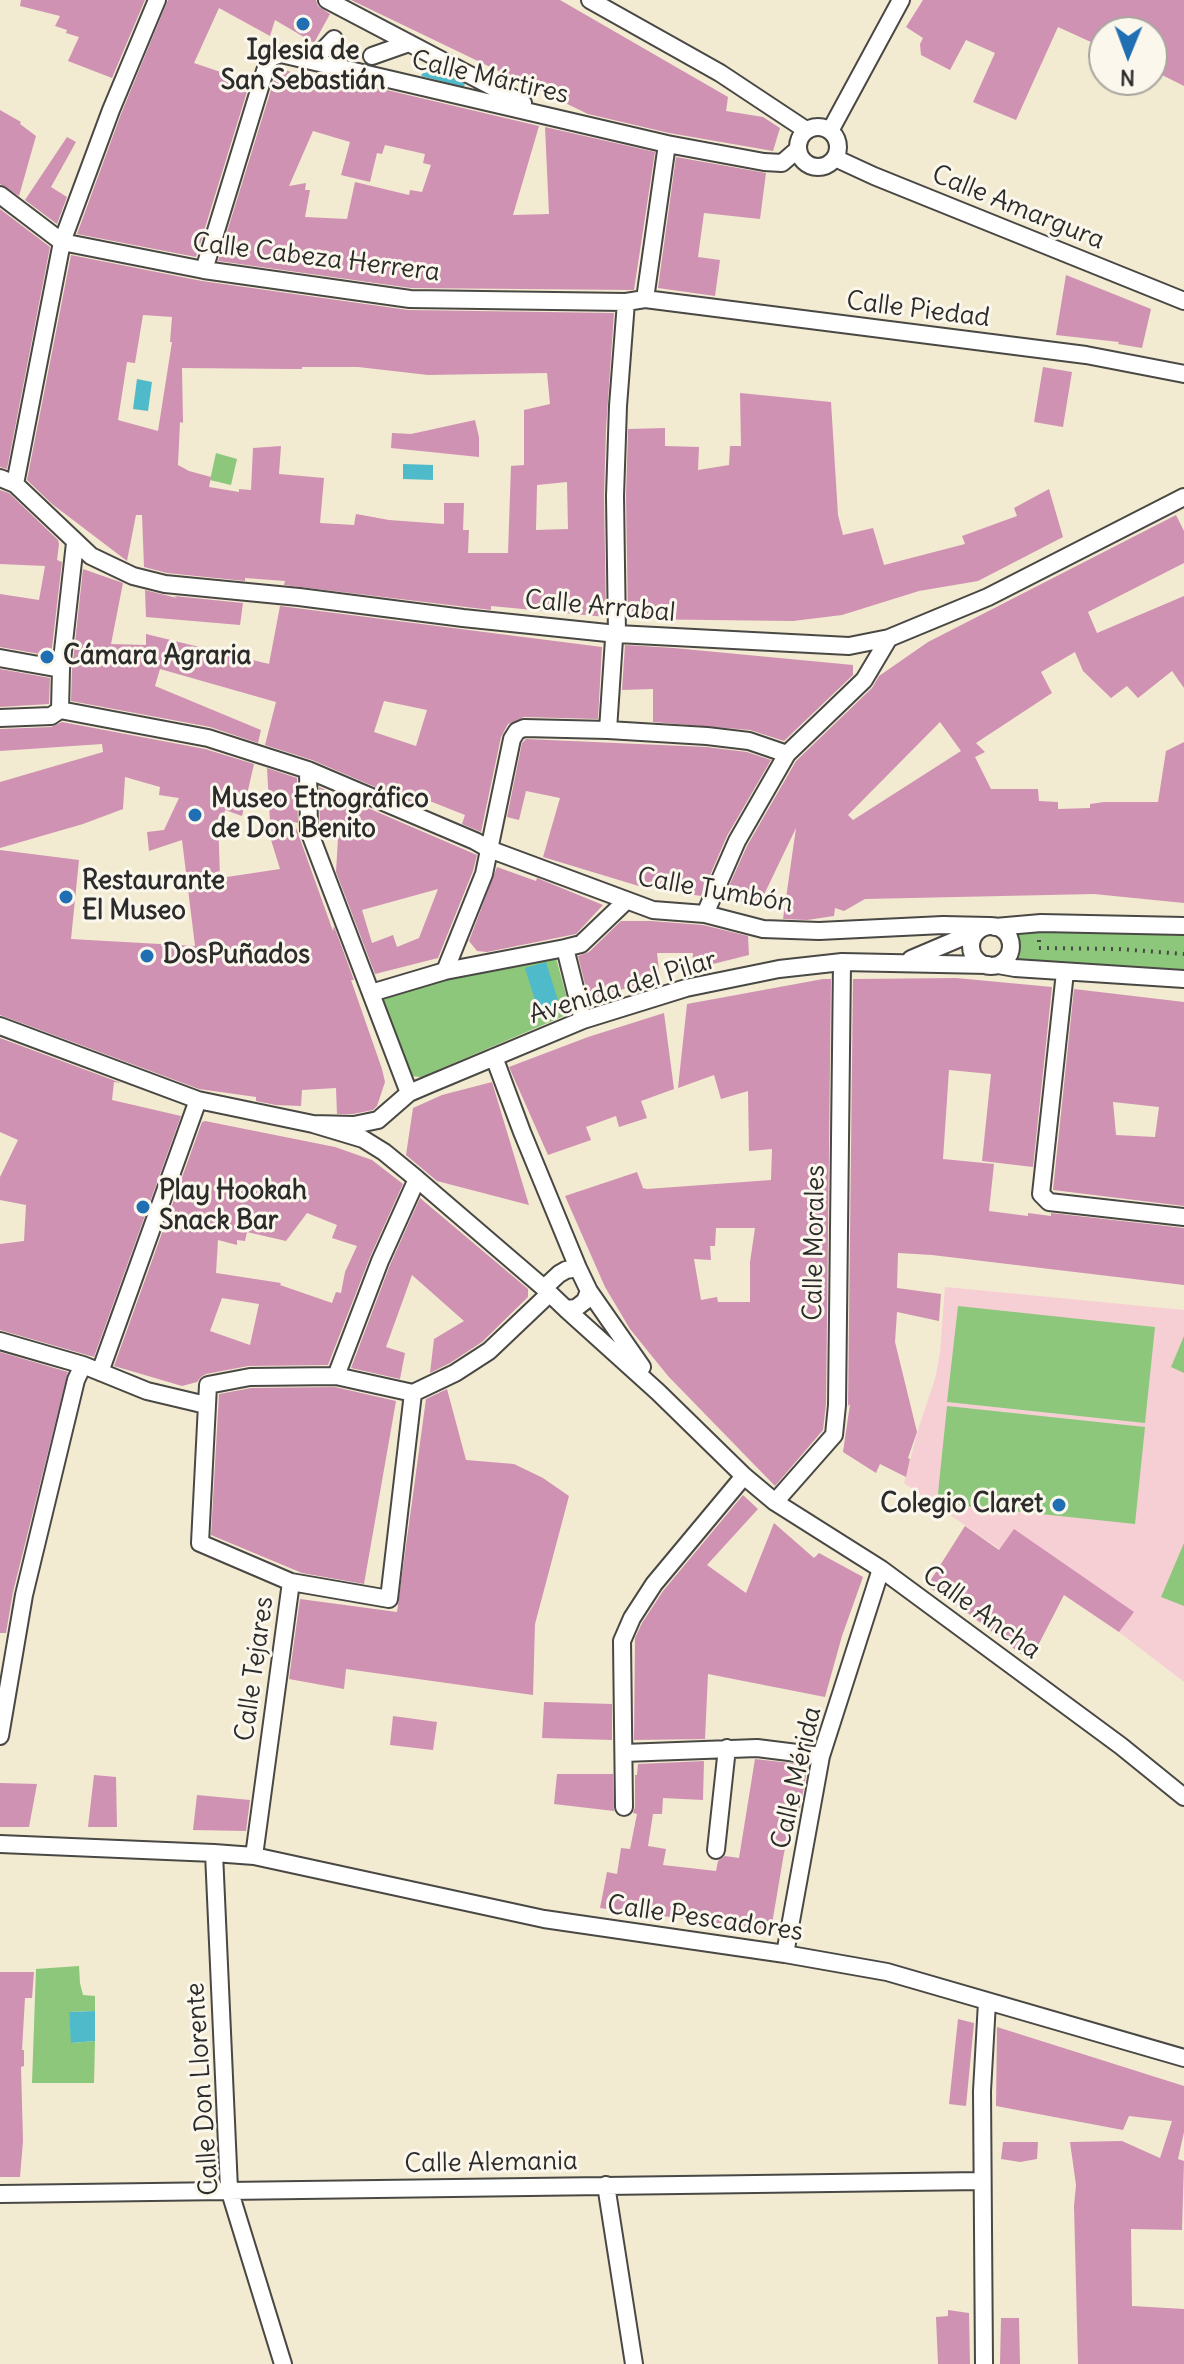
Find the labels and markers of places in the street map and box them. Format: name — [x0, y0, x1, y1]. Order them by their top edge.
marker: Iglesia de San Sebastián — [294, 15, 312, 33]
place label: Iglesia de San Sebastián — [221, 36, 385, 98]
place label: Cámara Agraria — [63, 641, 251, 673]
marker: Cámara Agraria — [38, 648, 56, 666]
place label: Museo Etnográfico de Don Benito — [211, 784, 429, 846]
marker: Museo Etnográfico de Don Benito — [186, 806, 204, 824]
place label: Restaurante El Museo — [82, 866, 225, 928]
marker: Restaurante El Museo — [57, 888, 75, 906]
place label: DosPuñados — [163, 940, 310, 972]
marker: DosPuñados — [138, 947, 156, 965]
place label: Play Hookah Snack Bar — [159, 1176, 307, 1238]
marker: Play Hookah Snack Bar — [134, 1198, 152, 1216]
place label: Colegio Claret — [880, 1489, 1043, 1521]
marker: Colegio Claret — [1050, 1496, 1068, 1514]

